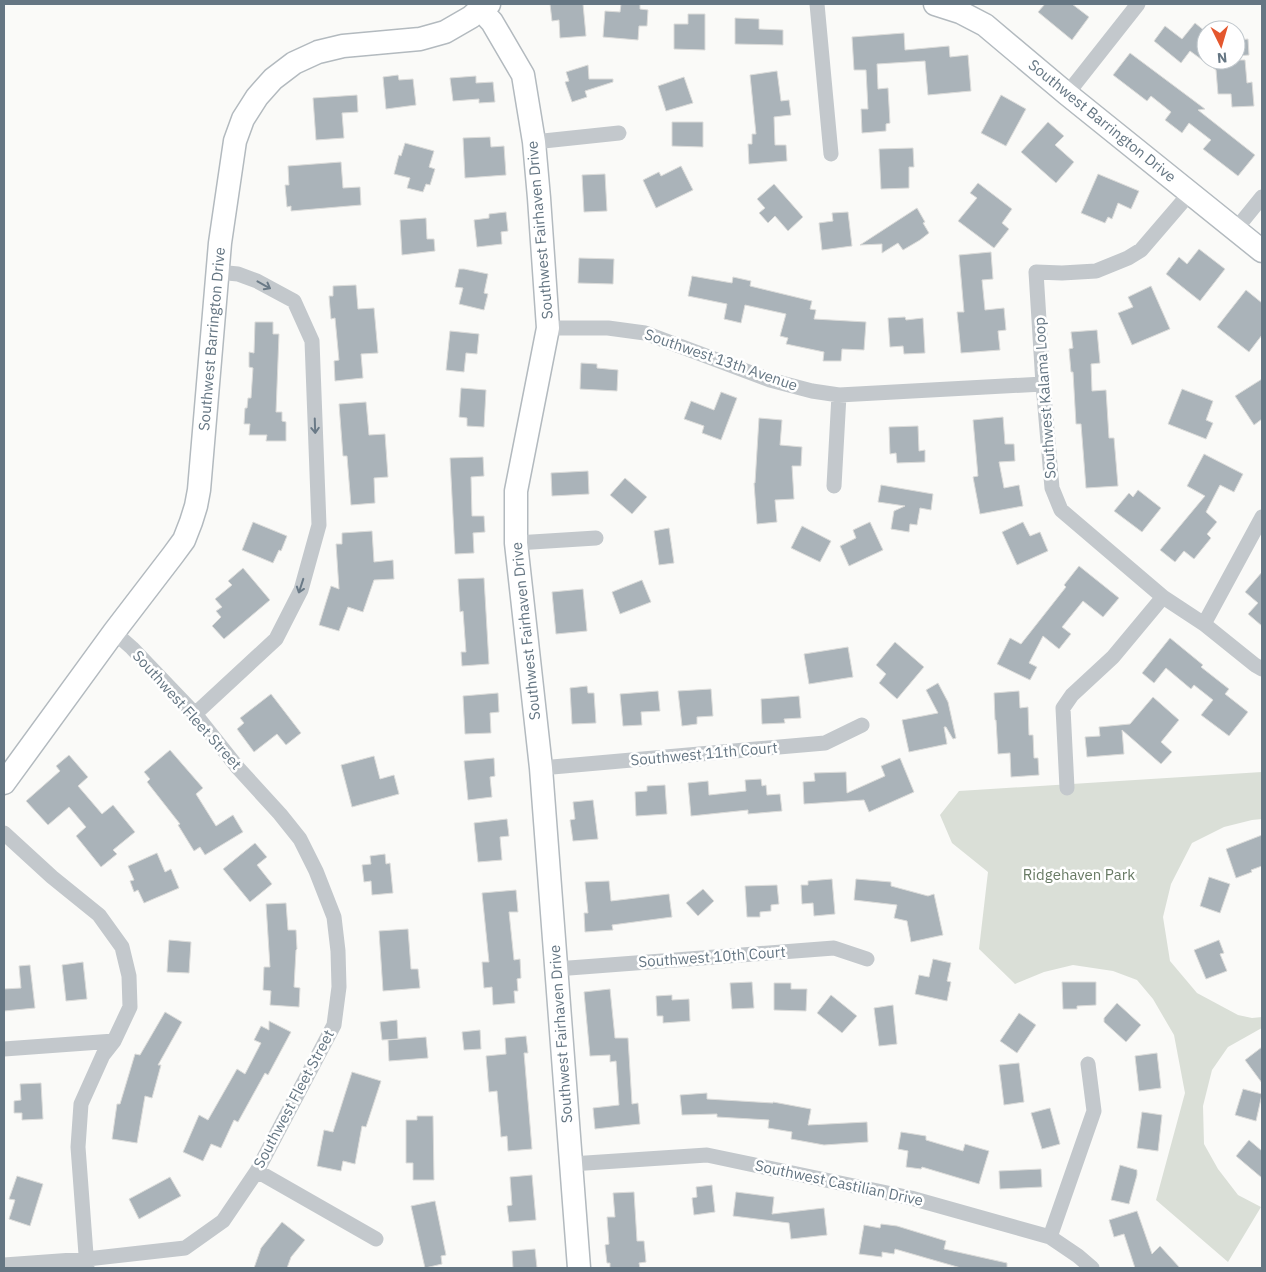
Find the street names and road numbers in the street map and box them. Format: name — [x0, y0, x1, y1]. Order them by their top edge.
street label: Southwest Barrington Drive — [1025, 55, 1180, 186]
street label: Southwest Fairhaven Drive — [522, 140, 557, 320]
street label: Southwest Barrington Drive — [194, 246, 229, 432]
street label: Southwest Kalama Loop — [1029, 317, 1060, 479]
street label: Southwest 13th Avenue — [642, 324, 800, 395]
street label: Southwest Fairhaven Drive — [507, 541, 544, 721]
street label: Southwest Fleet Street — [129, 646, 246, 773]
street label: Southwest 11th Court — [630, 738, 778, 769]
street label: Southwest 10th Court — [638, 942, 786, 971]
street label: Southwest Fairhaven Drive — [545, 944, 576, 1124]
street label: Southwest Fleet Street — [249, 1026, 338, 1171]
street label: Southwest Castilian Drive — [753, 1155, 925, 1210]

